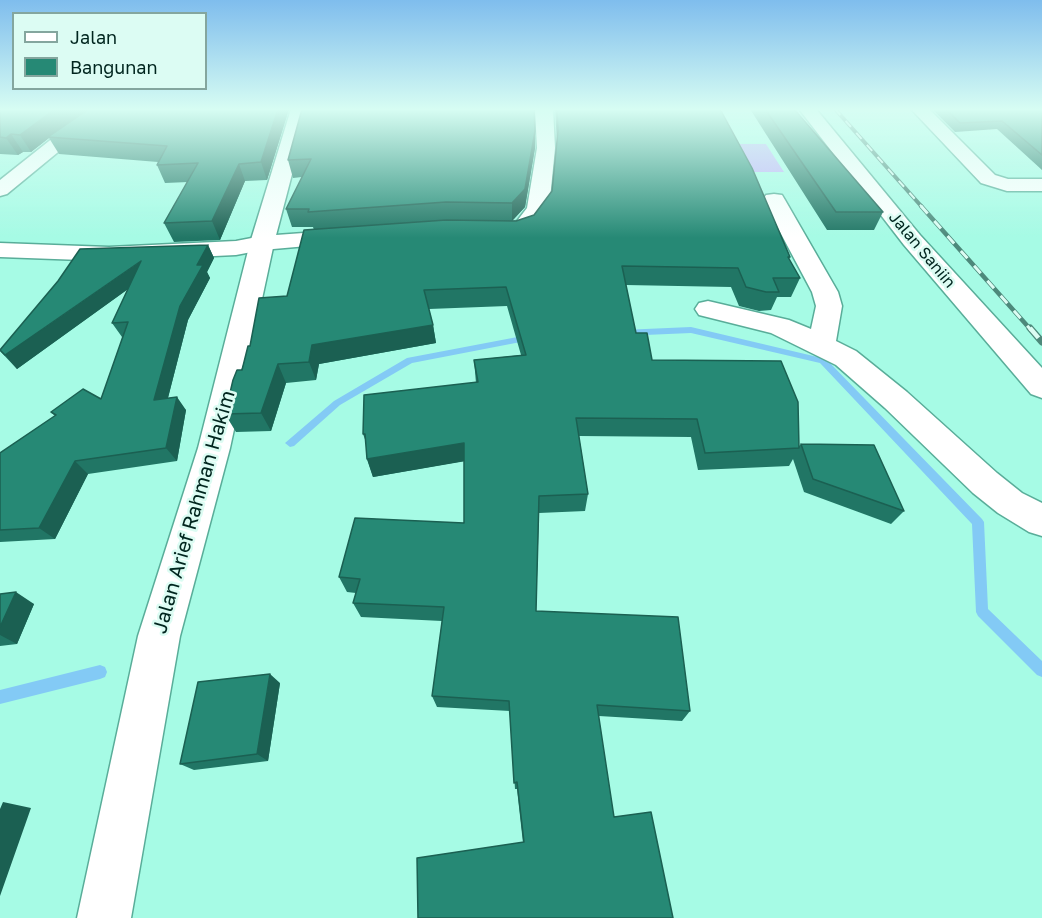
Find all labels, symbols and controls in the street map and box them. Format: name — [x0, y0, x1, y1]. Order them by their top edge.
legend — [12, 12, 207, 90]
text: Jalan — [70, 26, 117, 48]
text: Bangunan — [70, 56, 158, 78]
street label: Jalan Saniin — [885, 208, 959, 292]
street label: Jalan Arief Rahman Hakim — [148, 388, 240, 636]

